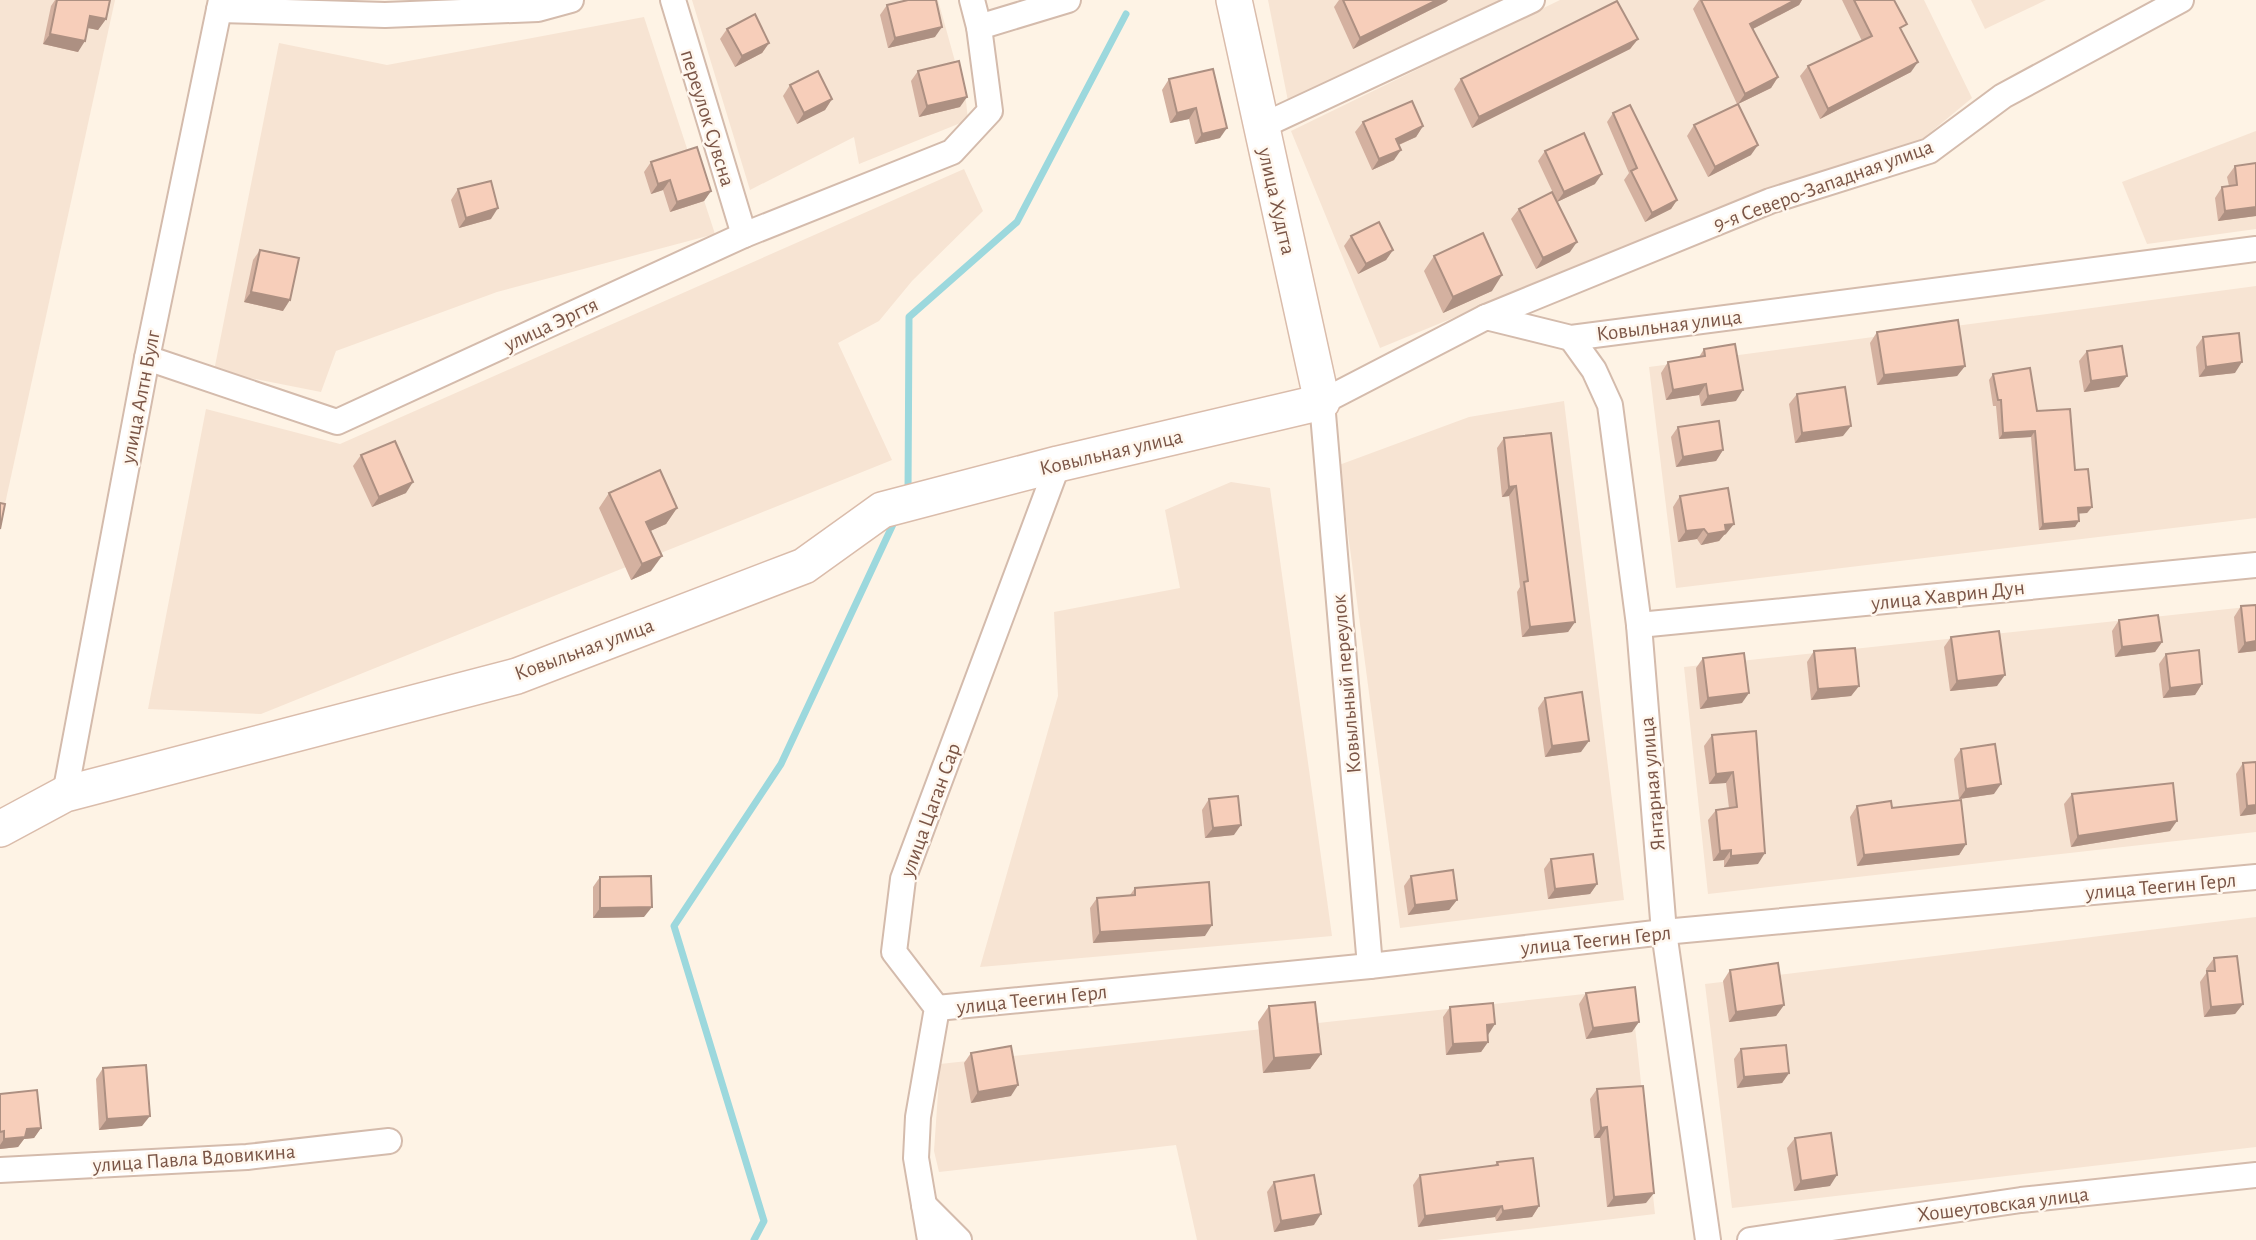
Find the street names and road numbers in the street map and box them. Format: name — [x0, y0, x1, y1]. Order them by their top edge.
street label: переулок Сувсна — [677, 47, 738, 189]
street label: 9-я Северо-Западная улица — [1711, 136, 1936, 235]
street label: улица Худгта — [1254, 145, 1299, 257]
street label: улица Эргтя — [500, 294, 601, 356]
street label: Ковыльная улица — [1595, 306, 1743, 345]
street label: улица Алтн Булг — [117, 328, 164, 466]
street label: Ковыльная улица — [1037, 426, 1185, 479]
street label: улица Хаврин Дун — [1869, 577, 2026, 614]
street label: Ковыльный переулок — [1328, 593, 1365, 774]
street label: Ковыльная улица — [512, 614, 657, 684]
street label: Янтарная улица — [1636, 716, 1669, 852]
street label: улица Цаган Сар — [896, 740, 964, 881]
street label: улица Теегин Герл — [2084, 869, 2237, 904]
street label: улица Теегин Герл — [1519, 922, 1672, 959]
street label: улица Теегин Герл — [955, 981, 1108, 1018]
street label: улица Павла Вдовикина — [91, 1141, 297, 1176]
street label: Хошеутовская улица — [1916, 1184, 2090, 1225]

